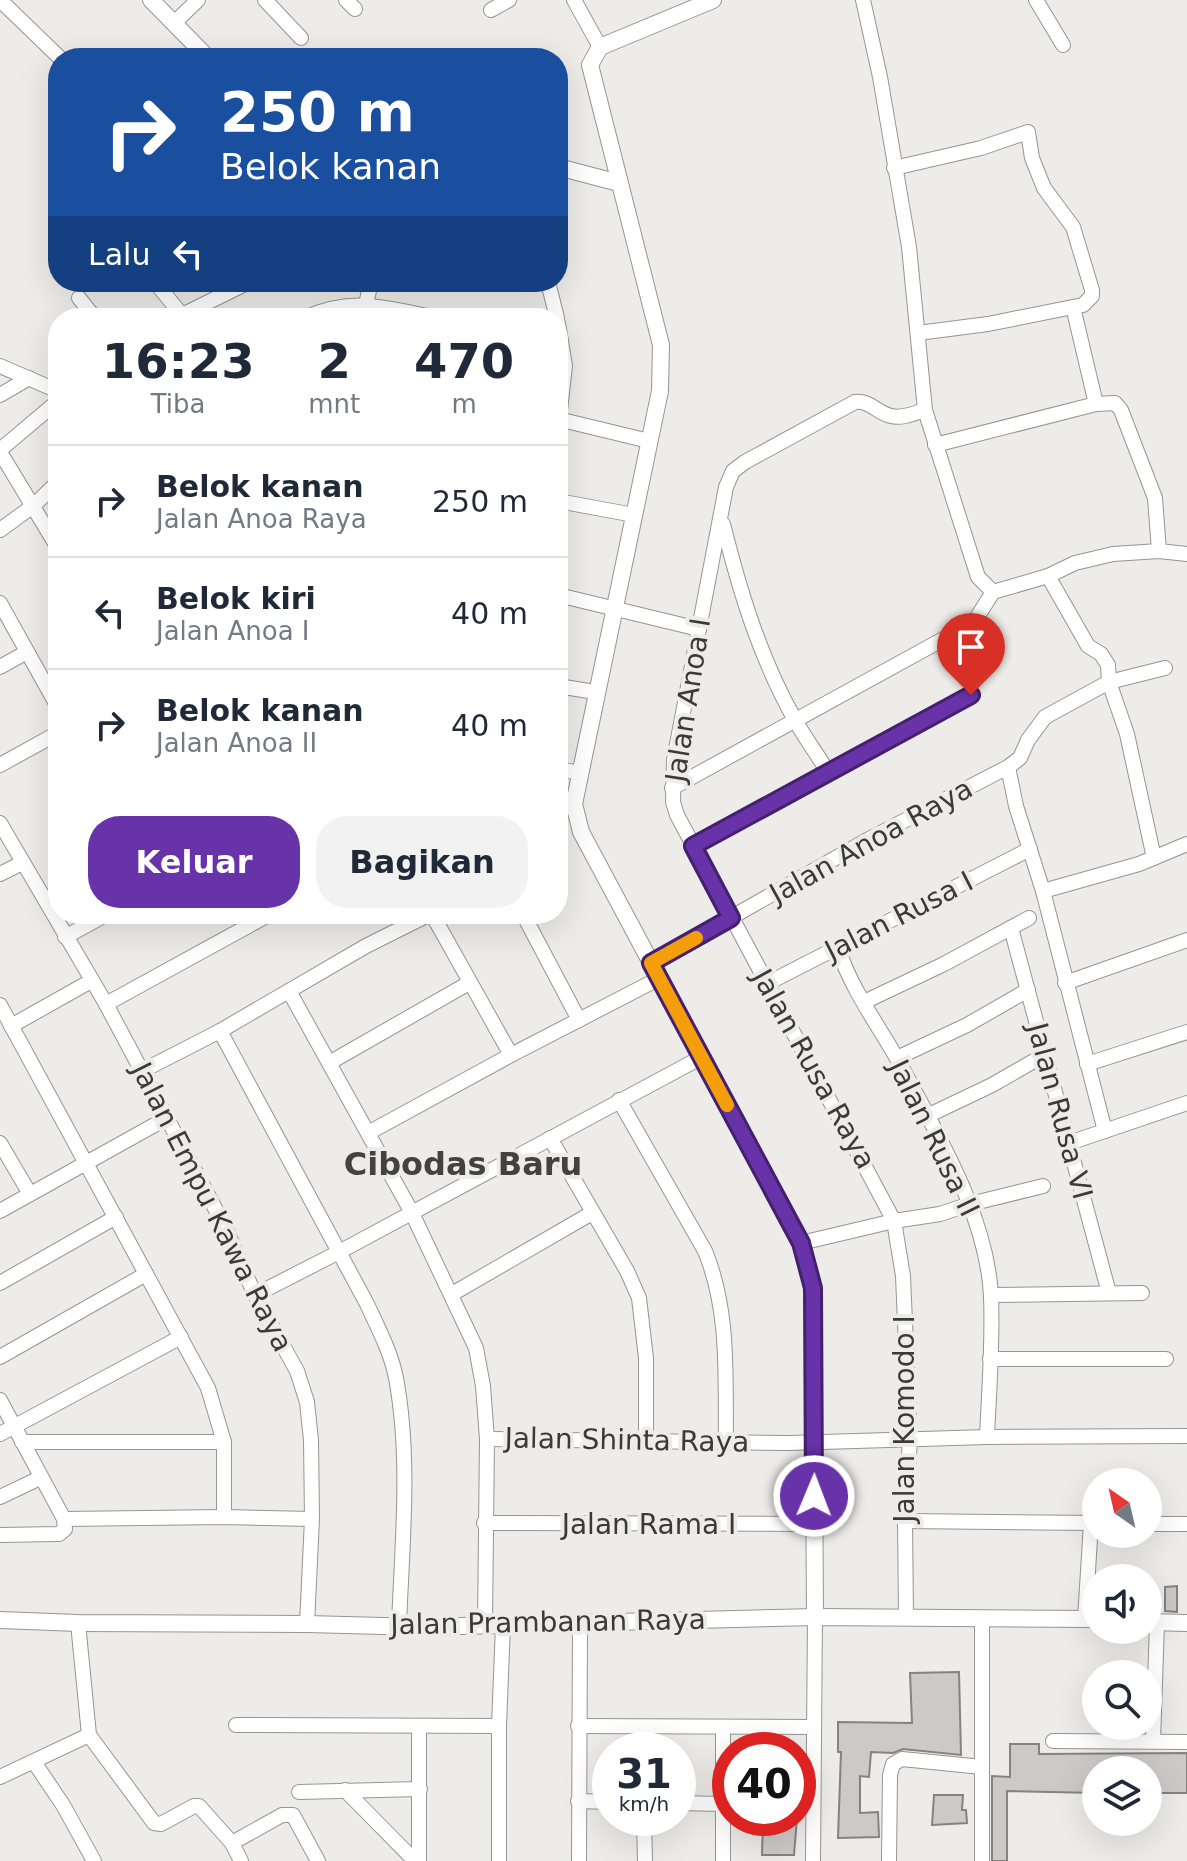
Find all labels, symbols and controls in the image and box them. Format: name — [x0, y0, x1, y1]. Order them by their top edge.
text: 250 m — [220, 79, 415, 144]
icon: right — [88, 80, 192, 184]
text: Belok kanan — [220, 146, 441, 187]
icon: left — [166, 232, 210, 276]
text: Lalu — [88, 237, 150, 272]
text: 16:23 — [102, 333, 255, 389]
text: 2 — [318, 333, 351, 389]
text: 470 — [414, 333, 514, 389]
text: Tiba — [151, 389, 206, 419]
text: mnt — [308, 389, 360, 419]
text: m — [451, 389, 477, 419]
text: Belok kanan — [156, 469, 364, 504]
icon: right — [88, 479, 132, 523]
text: 250 m — [432, 484, 528, 519]
text: Jalan Anoa Raya — [156, 504, 367, 534]
text: Belok kiri — [156, 581, 316, 616]
icon: left — [88, 591, 132, 635]
text: 40 m — [451, 596, 528, 631]
pin — [937, 613, 1005, 695]
text: Jalan Anoa I — [156, 616, 310, 646]
street label: Jalan Anoa I — [658, 616, 717, 786]
icon: arrive — [949, 625, 993, 669]
text: Belok kanan — [156, 693, 364, 728]
icon: right — [88, 703, 132, 747]
text: 40 m — [451, 708, 528, 743]
text: Jalan Anoa II — [156, 728, 317, 758]
street label: Jalan Anoa Raya — [762, 772, 978, 911]
button: Keluar — [88, 816, 300, 908]
button: Bagikan — [316, 816, 528, 908]
street label: Jalan Rusa I — [818, 865, 979, 968]
street label: Jalan Rusa Raya — [744, 962, 883, 1175]
street label: Jalan Rusa VI — [1020, 1017, 1099, 1203]
street label: Jalan Rusa II — [881, 1053, 986, 1222]
street label: Jalan Empu Kawa Raya — [124, 1055, 299, 1357]
district label: Cibodas Baru — [344, 1145, 582, 1183]
street label: Jalan Komodo I — [888, 1315, 921, 1525]
street label: Jalan Shinta Raya — [502, 1421, 750, 1459]
position arrow — [772, 1454, 856, 1538]
north arrow — [1082, 1468, 1162, 1548]
map controls — [1082, 1468, 1162, 1836]
street label: Jalan Rama I — [560, 1508, 736, 1541]
button: sound — [1082, 1564, 1162, 1644]
street label: Jalan Prambanan Raya — [388, 1603, 706, 1641]
button: search — [1082, 1660, 1162, 1740]
speed limit sign: 40 — [712, 1732, 816, 1836]
text: 31 — [616, 1751, 672, 1797]
button: layers — [1082, 1756, 1162, 1836]
text: km/h — [619, 1792, 669, 1816]

